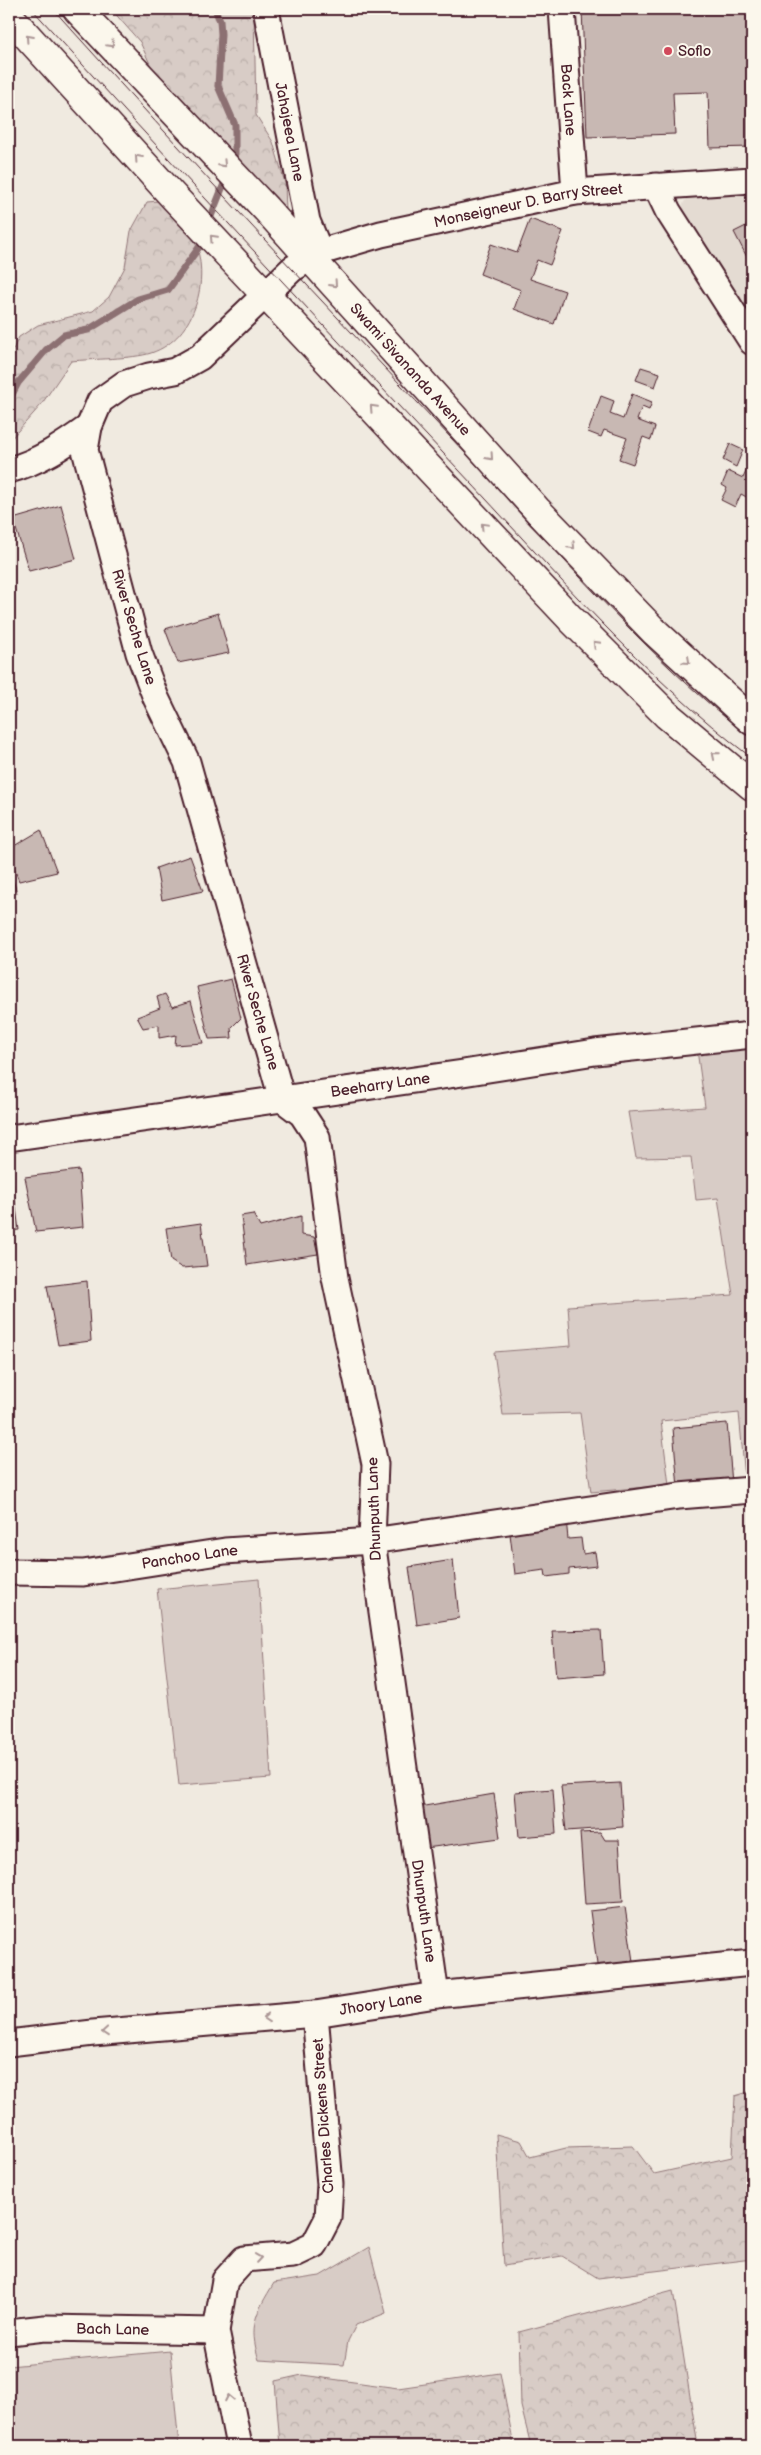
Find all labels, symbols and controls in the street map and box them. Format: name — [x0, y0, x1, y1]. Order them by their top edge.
one-way arrow — [26, 35, 35, 44]
one-way arrow — [105, 39, 114, 48]
place label: Soflo — [678, 42, 711, 61]
marker: Soflo — [662, 45, 674, 57]
street label: Back Lane — [556, 63, 580, 137]
street label: Jahajeea Lane — [270, 81, 308, 183]
one-way arrow — [135, 155, 144, 164]
one-way arrow — [217, 158, 226, 167]
street label: Monseigneur D. Barry Street — [432, 180, 624, 232]
one-way arrow — [210, 235, 219, 244]
one-way arrow — [328, 279, 337, 288]
street label: Swami Sivananda Avenue — [346, 299, 475, 440]
one-way arrow — [370, 405, 379, 414]
one-way arrow — [484, 451, 493, 460]
one-way arrow — [481, 523, 490, 532]
one-way arrow — [566, 540, 575, 549]
street label: River Seche Lane — [107, 567, 160, 687]
one-way arrow — [593, 641, 602, 650]
one-way arrow — [681, 655, 690, 664]
one-way arrow — [712, 752, 721, 760]
street label: River Seche Lane — [232, 952, 283, 1073]
street label: Beeharry Lane — [329, 1069, 431, 1102]
street label: Dhunputh Lane — [363, 1457, 386, 1561]
street label: Panchoo Lane — [140, 1541, 239, 1574]
street label: Dhunputh Lane — [407, 1858, 440, 1964]
street label: Jhoory Lane — [338, 1988, 424, 2020]
one-way arrow — [262, 2012, 270, 2023]
one-way arrow — [100, 2026, 108, 2037]
street label: Charles Dickens Street — [309, 2037, 338, 2194]
one-way arrow — [254, 2253, 262, 2263]
street label: Bach Lane — [76, 2320, 150, 2340]
one-way arrow — [225, 2394, 235, 2403]

